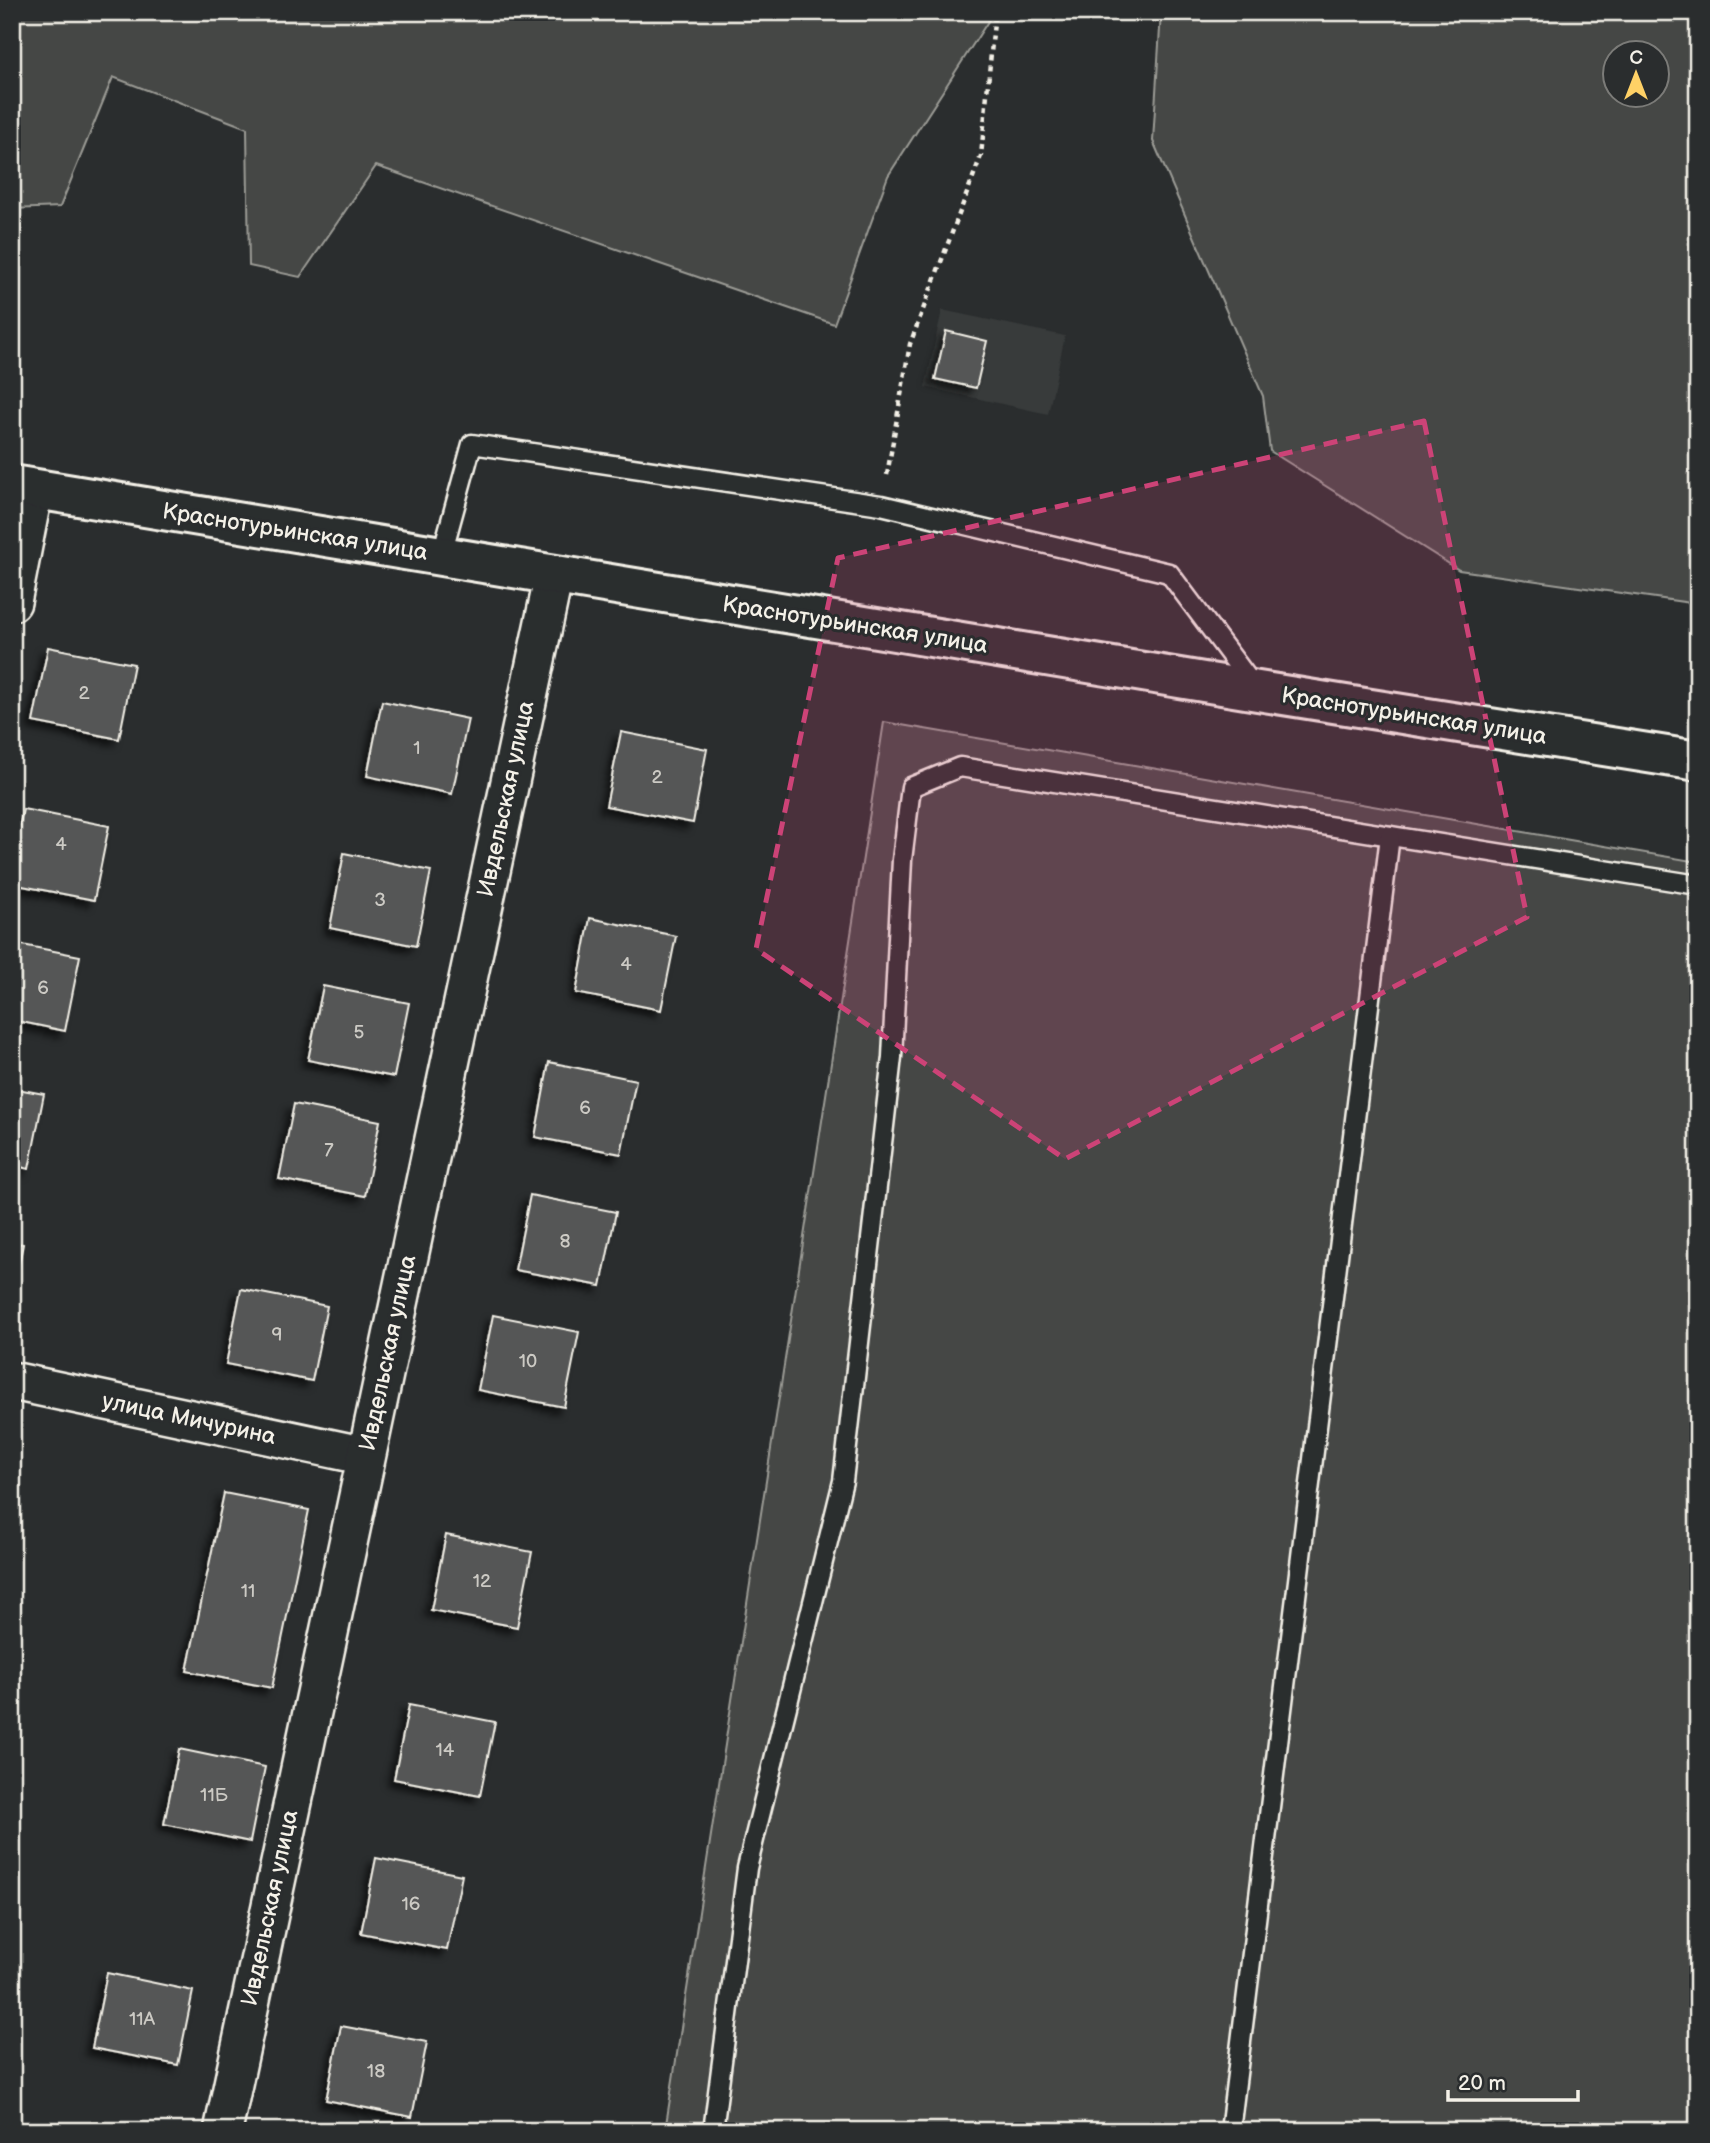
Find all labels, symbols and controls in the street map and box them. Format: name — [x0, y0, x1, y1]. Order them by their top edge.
north arrow — [1602, 38, 1672, 108]
text: С — [1629, 47, 1643, 70]
street label: Краснотурьинская улица — [160, 497, 430, 567]
street label: Краснотурьинская улица — [720, 590, 990, 660]
street label: Краснотурьинская улица — [1279, 681, 1549, 751]
house number: 2 — [78, 682, 90, 705]
street label: Ивдельская улица — [472, 698, 541, 900]
house number: 1 — [413, 737, 421, 760]
house number: 2 — [651, 766, 663, 789]
house number: 4 — [55, 833, 67, 856]
house number: 3 — [374, 889, 386, 912]
house number: 4 — [620, 953, 632, 976]
house number: 6 — [37, 977, 49, 1000]
house number: 5 — [354, 1021, 365, 1044]
house number: 6 — [579, 1097, 591, 1120]
house number: 7 — [324, 1139, 334, 1162]
house number: 8 — [559, 1230, 571, 1253]
street label: Ивдельская улица — [354, 1252, 423, 1454]
house number: 9 — [272, 1324, 282, 1347]
house number: 10 — [519, 1350, 537, 1373]
street label: улица Мичурина — [100, 1387, 279, 1451]
house number: 12 — [473, 1570, 492, 1593]
house number: 11 — [241, 1580, 255, 1603]
house number: 14 — [436, 1739, 455, 1762]
house number: 11Б — [200, 1784, 229, 1807]
street label: Ивдельская улица — [236, 1807, 305, 2009]
house number: 16 — [402, 1893, 420, 1916]
house number: 11А — [129, 2008, 156, 2031]
scale bar — [1448, 2059, 1577, 2103]
house number: 18 — [367, 2060, 385, 2083]
text: 20 m — [1458, 2071, 1506, 2096]

